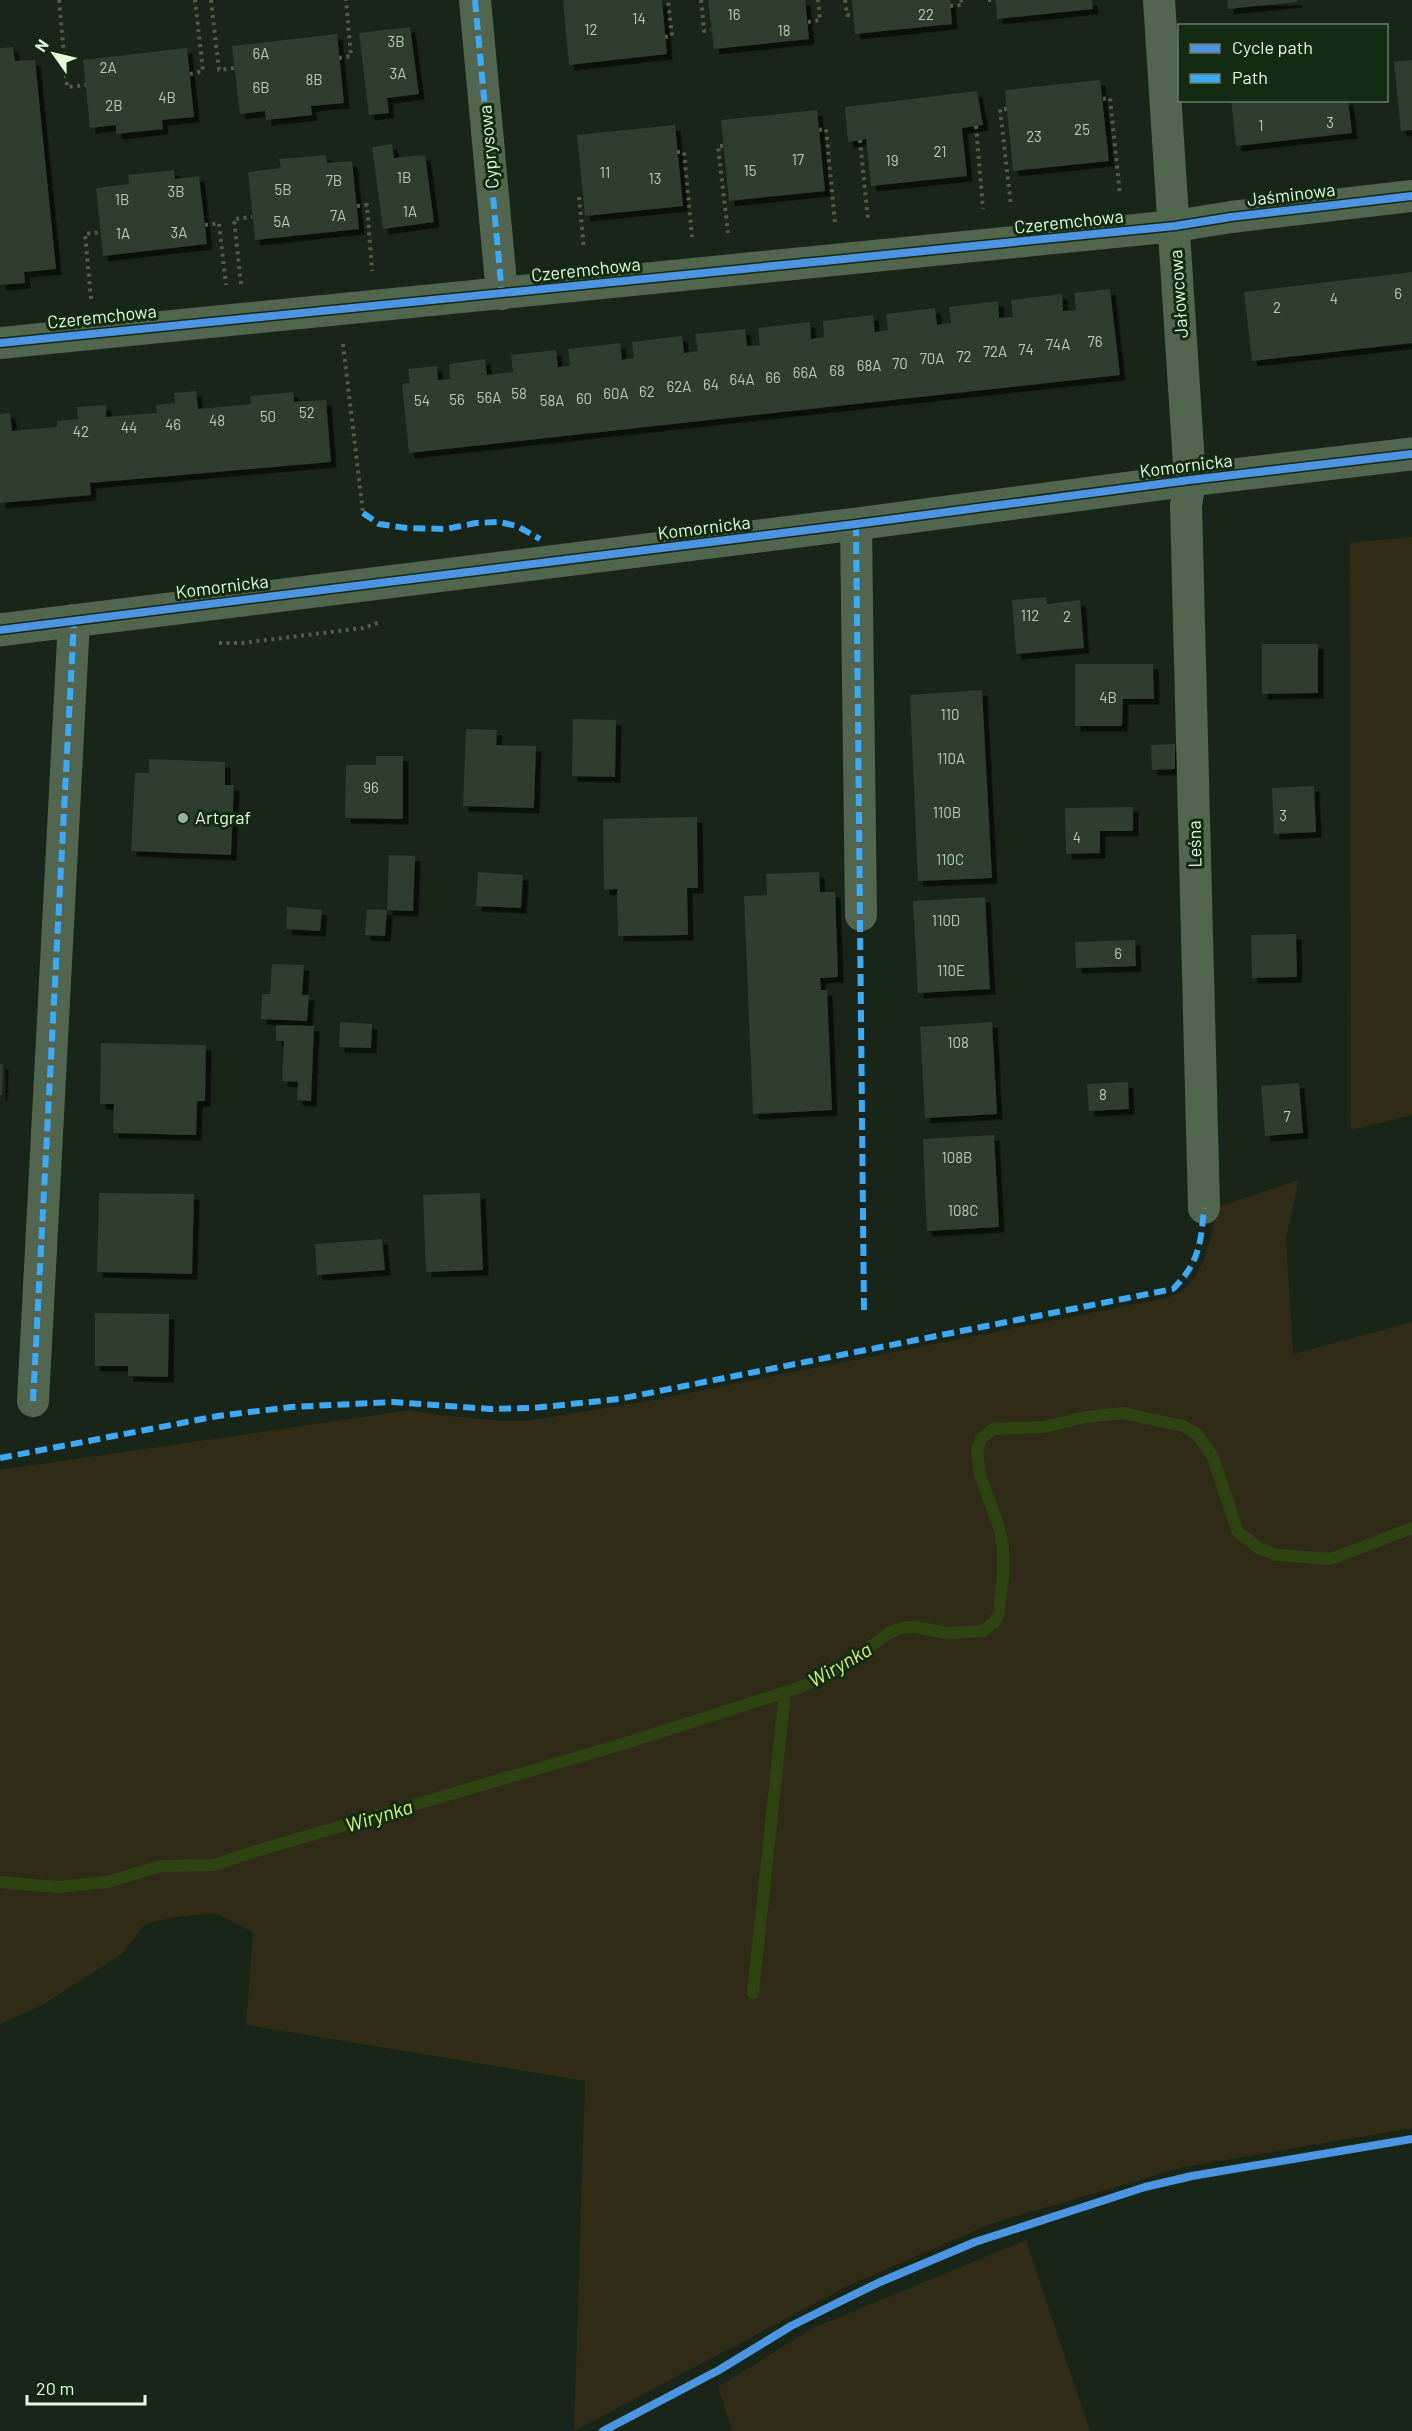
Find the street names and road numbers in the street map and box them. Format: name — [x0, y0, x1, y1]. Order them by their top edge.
street label: Cyprysowa — [473, 104, 503, 190]
street label: Jaśminowa — [1245, 178, 1336, 210]
street label: Czeremchowa — [1013, 204, 1125, 238]
street label: Jałowcowa — [1164, 249, 1192, 339]
street label: Czeremchowa — [530, 252, 642, 286]
street label: Czeremchowa — [46, 299, 158, 333]
street label: Komornicka — [1138, 448, 1234, 482]
street label: Komornicka — [656, 510, 752, 544]
street label: Komornicka — [174, 569, 270, 603]
street label: Leśna — [1183, 820, 1205, 868]

